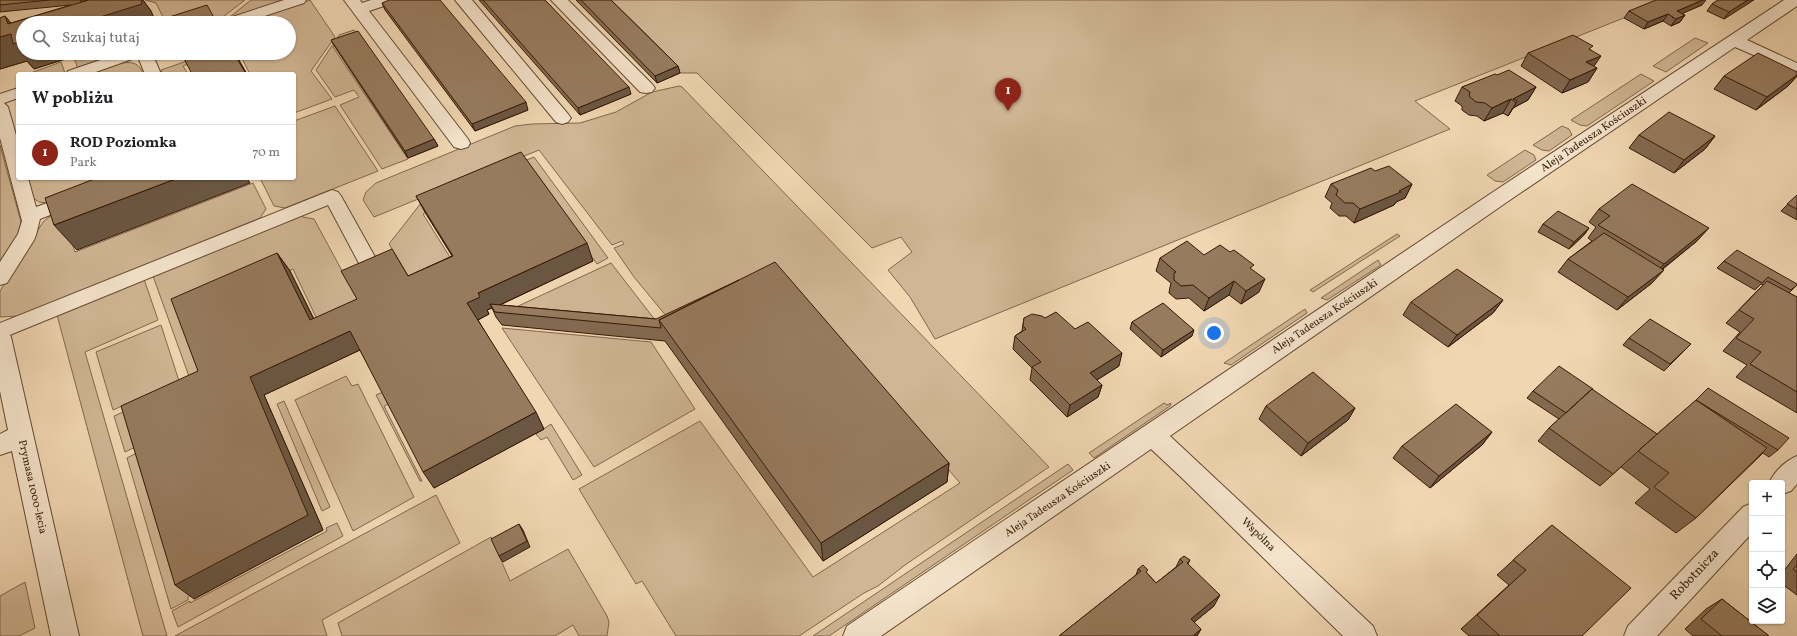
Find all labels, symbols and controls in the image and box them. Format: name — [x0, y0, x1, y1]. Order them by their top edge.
search box — [16, 16, 296, 60]
icon: search — [30, 27, 52, 49]
text: Szukaj tutaj — [62, 28, 140, 49]
pin: 1 — [995, 78, 1021, 111]
text: W pobliżu — [32, 87, 113, 110]
street label: Aleja Tadeusza Kościuszki — [1538, 94, 1650, 176]
text: ROD Poziomka — [70, 133, 177, 154]
text: 1 — [42, 144, 48, 162]
text: 70 m — [252, 144, 280, 162]
text: Park — [70, 154, 97, 172]
street label: Aleja Tadeusza Kościuszki — [1269, 276, 1381, 358]
your location — [1204, 323, 1224, 343]
street label: Prymasa 1000-lecia — [14, 439, 50, 536]
street label: Aleja Tadeusza Kościuszki — [1002, 459, 1114, 541]
map controls — [1749, 480, 1785, 624]
button: + — [1749, 480, 1785, 516]
street label: Wspólna — [1238, 515, 1279, 555]
button: − — [1749, 516, 1785, 552]
street label: Robotnicza — [1666, 545, 1724, 605]
button: locate — [1749, 552, 1785, 588]
button: layers — [1749, 588, 1785, 624]

